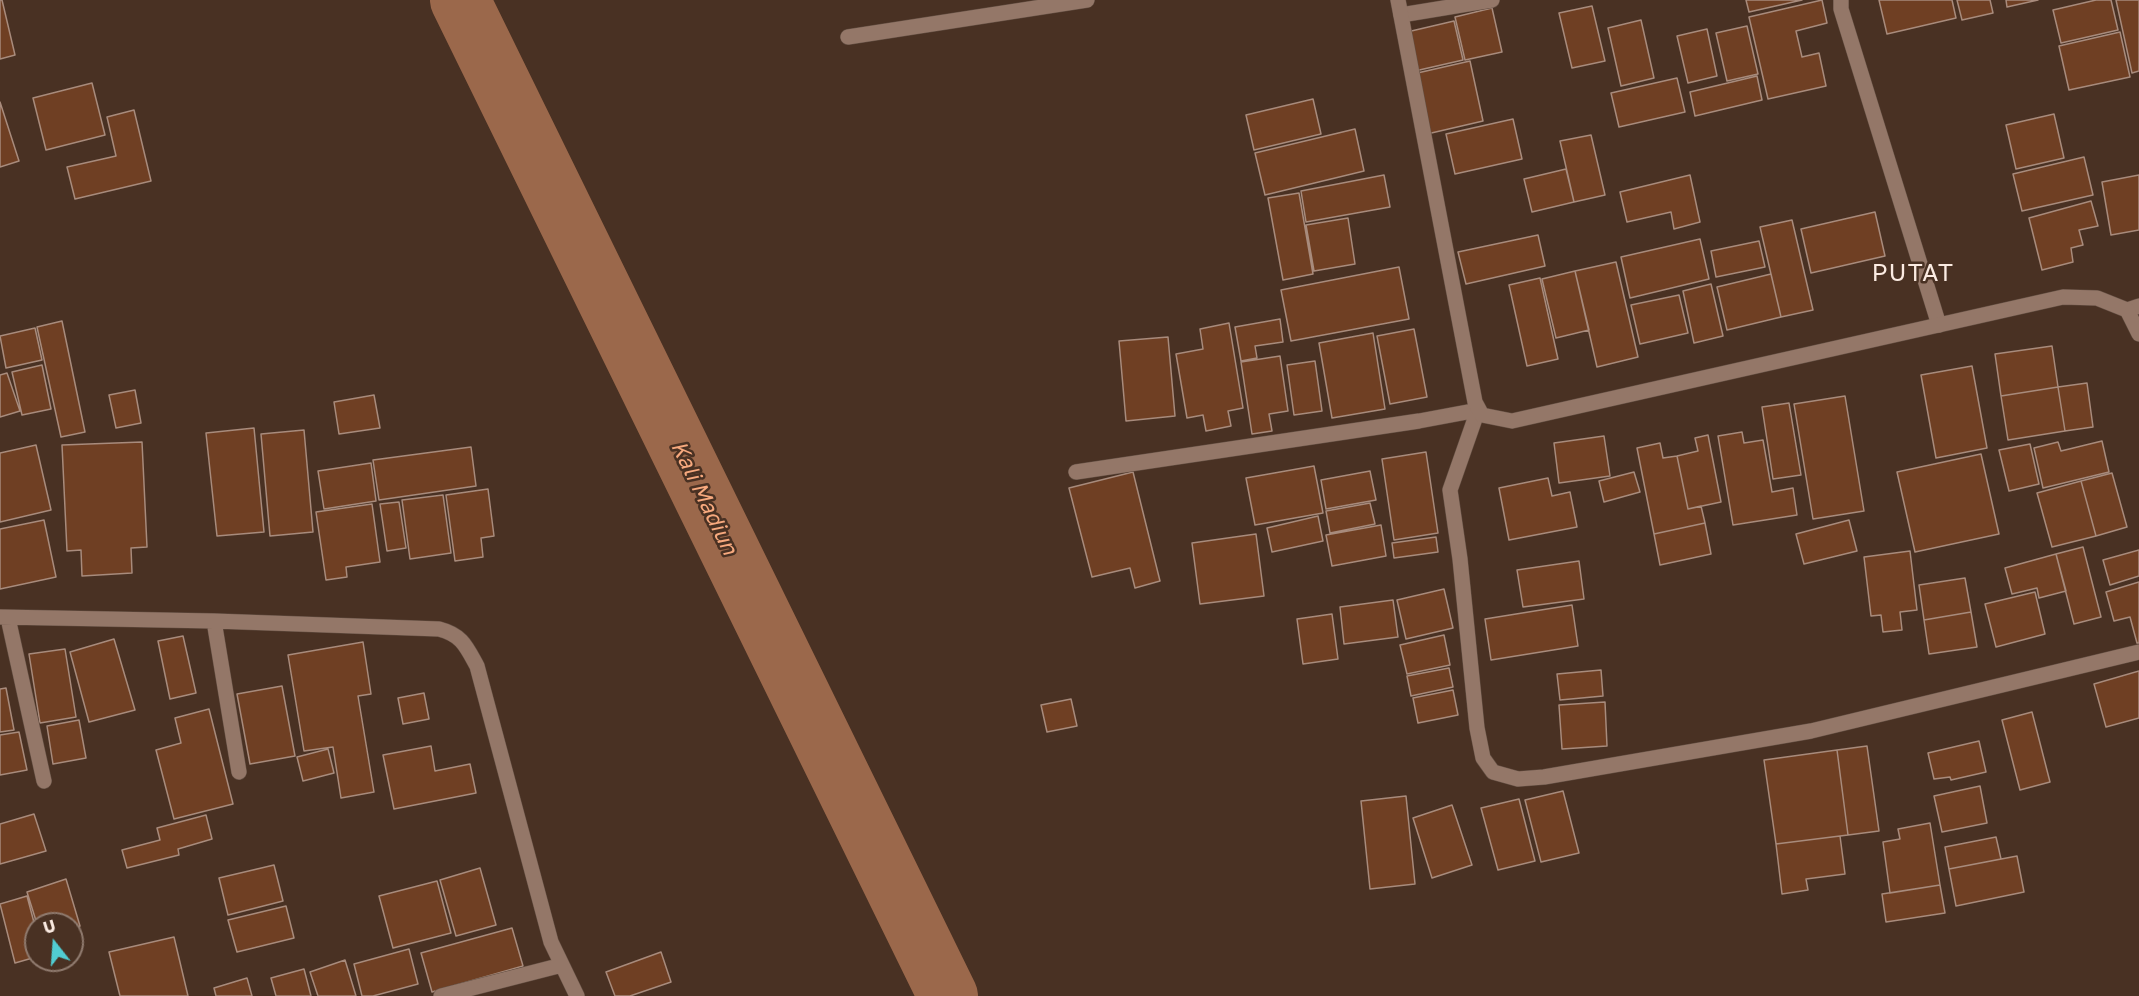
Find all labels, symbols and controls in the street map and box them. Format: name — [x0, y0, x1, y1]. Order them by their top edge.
district label: PUTAT — [1872, 259, 1954, 287]
water label: Kali Madiun — [665, 437, 743, 559]
north arrow — [24, 912, 84, 972]
text: U — [41, 915, 58, 938]

